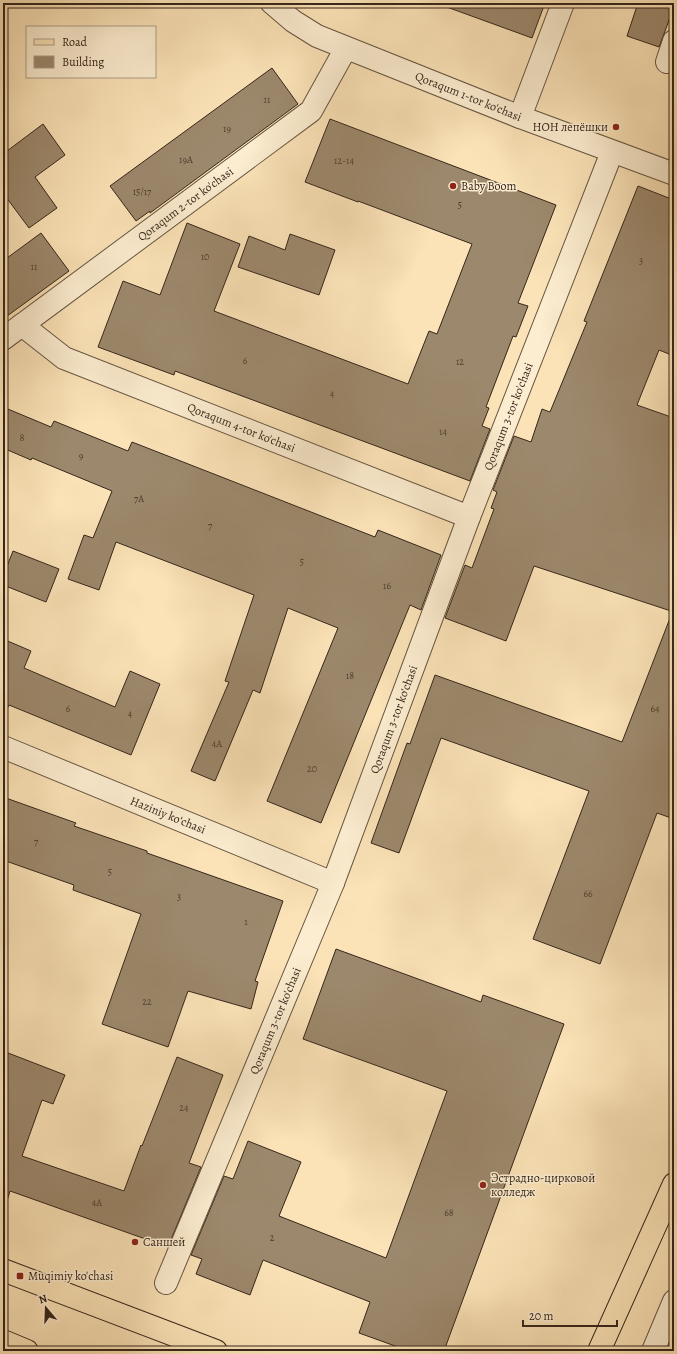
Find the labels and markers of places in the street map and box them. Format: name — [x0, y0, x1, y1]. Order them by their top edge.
place label: НОН лепёшки — [532, 119, 608, 135]
marker: НОН лепёшки — [611, 122, 621, 132]
place label: Baby Boom — [461, 178, 516, 194]
marker: Baby Boom — [448, 181, 458, 191]
place label: Эстрадно-цирковой колледж — [491, 1170, 595, 1200]
marker: Эстрадно-цирковой колледж — [478, 1180, 488, 1190]
place label: Саншей — [143, 1234, 185, 1250]
marker: Саншей — [130, 1237, 140, 1247]
place label: Muqimiy ko'chasi — [28, 1268, 113, 1284]
marker: Muqimiy ko'chasi — [15, 1271, 25, 1281]

